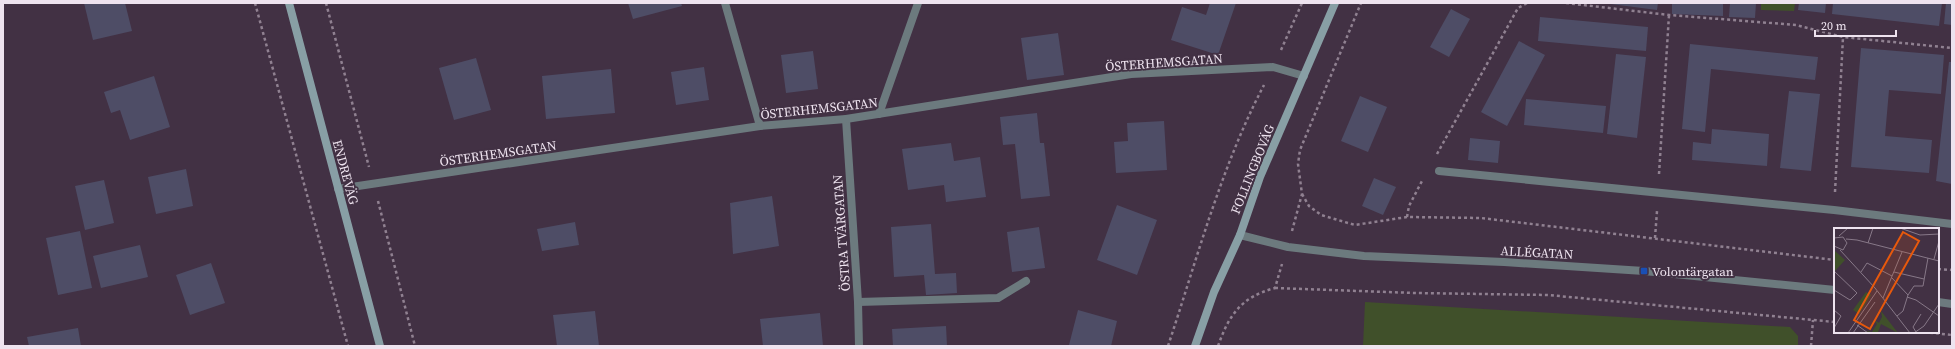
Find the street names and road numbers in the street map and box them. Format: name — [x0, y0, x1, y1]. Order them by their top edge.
street label: ÖSTERHEMSGATAN — [1105, 50, 1224, 75]
street label: ÖSTERHEMSGATAN — [760, 94, 879, 123]
street label: FOLLINGBOVÄG — [1227, 122, 1278, 216]
street label: ÖSTERHEMSGATAN — [439, 137, 558, 170]
street label: ENDREVÄG — [329, 138, 362, 207]
street label: ÖSTRA TVÄRGATAN — [829, 174, 854, 292]
street label: ALLÉGATAN — [1500, 242, 1574, 263]

